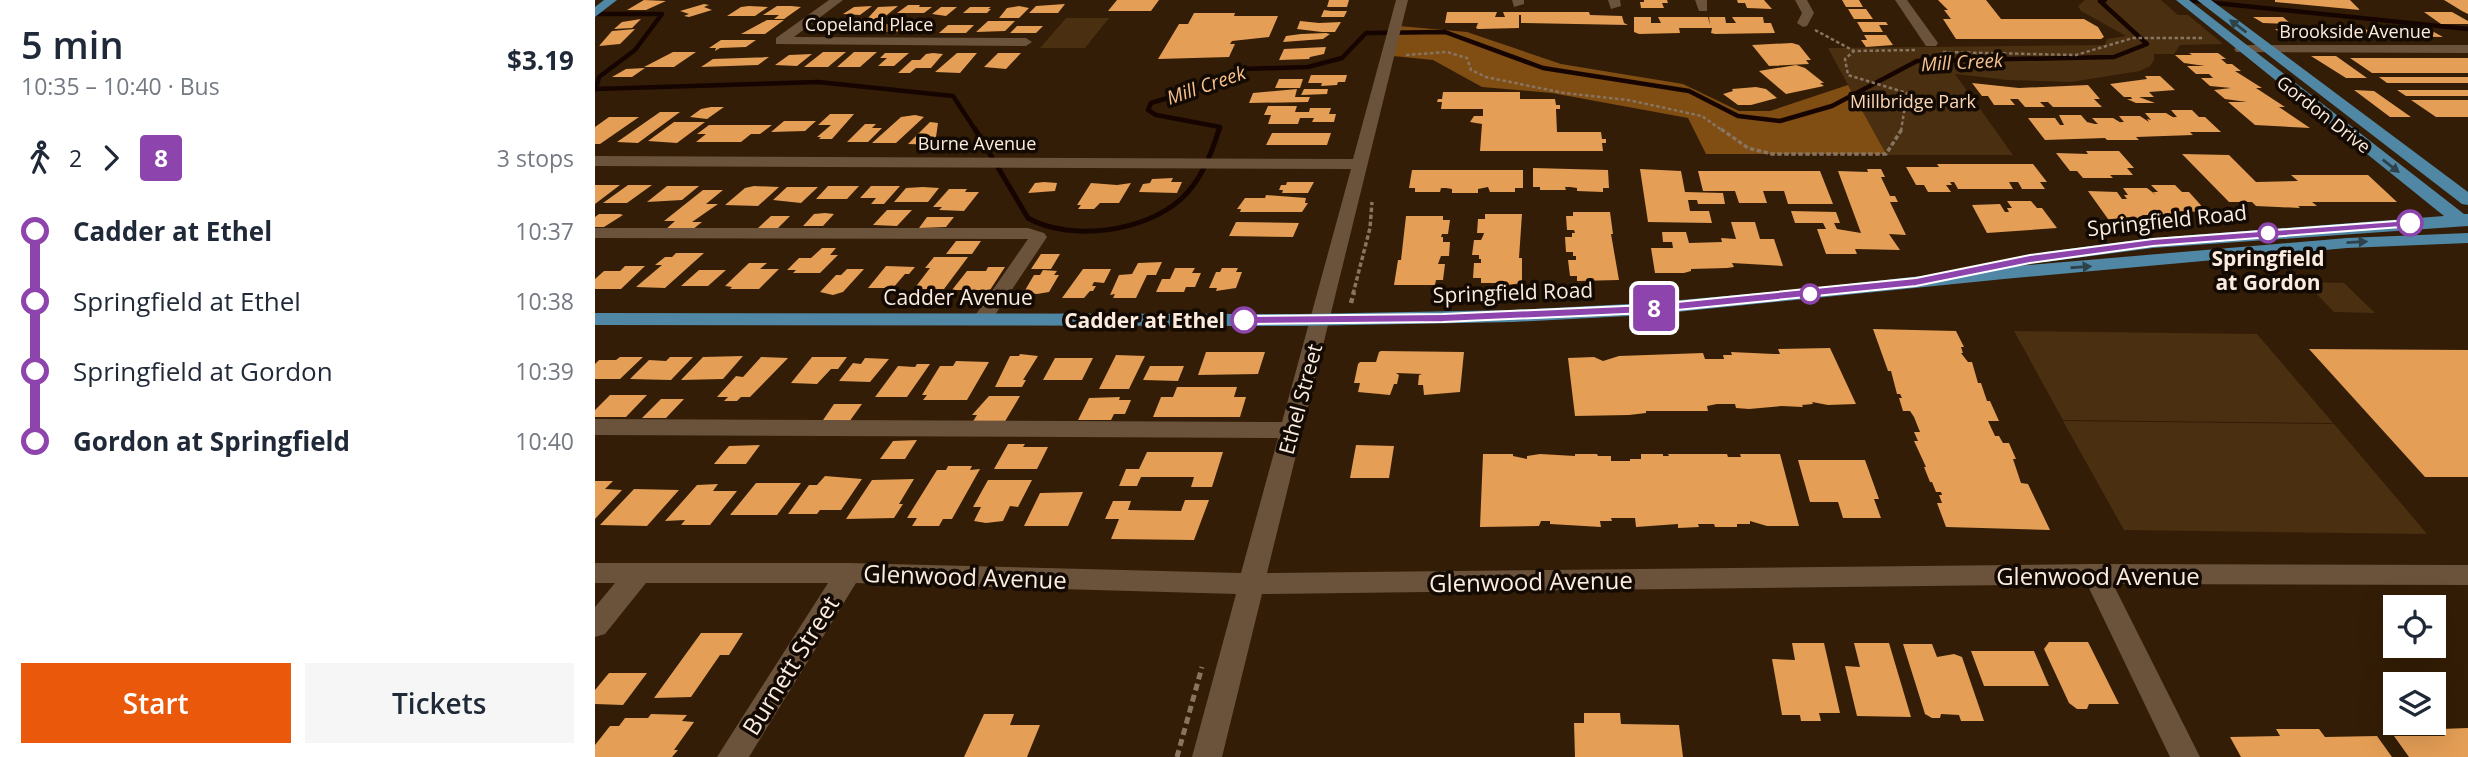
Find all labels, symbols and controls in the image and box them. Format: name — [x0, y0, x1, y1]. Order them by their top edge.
street label: Copeland Place — [805, 12, 933, 36]
text: 5 min — [21, 18, 124, 70]
street label: Brookside Avenue — [2279, 19, 2431, 43]
one-way arrow — [2229, 20, 2247, 34]
text: $3.19 — [507, 42, 574, 78]
water label: Mill Creek — [1920, 47, 2004, 77]
water label: Mill Creek — [1163, 59, 1250, 111]
text: 10:35 – 10:40 · Bus — [21, 70, 220, 102]
street label: Gordon Drive — [2272, 70, 2376, 158]
park label: Millbridge Park — [1850, 89, 1977, 113]
street label: Burne Avenue — [918, 131, 1036, 155]
icon: walk — [21, 139, 59, 177]
icon: forward — [92, 139, 130, 177]
text: 8 — [154, 141, 168, 174]
text: 2 — [69, 142, 82, 174]
text: 3 stops — [497, 142, 574, 174]
one-way arrow — [2382, 159, 2400, 174]
street label: Springfield Road — [2086, 198, 2248, 242]
unlabelled marker — [2397, 210, 2423, 236]
text: Cadder at Ethel — [73, 213, 272, 249]
text: 10:37 — [515, 215, 574, 247]
marker: Springfield at Gordon — [2258, 223, 2278, 243]
one-way arrow — [2346, 237, 2368, 248]
place label: Springfield at Gordon — [2211, 244, 2325, 296]
one-way arrow — [2070, 261, 2092, 272]
street label: Springfield Road — [1432, 275, 1594, 309]
text: Springfield at Ethel — [73, 283, 301, 319]
street label: Cadder Avenue — [883, 283, 1033, 311]
unlabelled marker — [1800, 284, 1820, 304]
text: 10:38 — [515, 285, 574, 317]
line badge: 8 — [1631, 285, 1677, 331]
text: 8 — [1647, 291, 1661, 324]
place label: Cadder at Ethel — [1064, 306, 1225, 334]
marker: Cadder at Ethel — [1231, 307, 1257, 333]
street label: Ethel Street — [1272, 341, 1328, 457]
text: Springfield at Gordon — [73, 353, 333, 389]
text: 10:39 — [515, 355, 574, 387]
text: Gordon at Springfield — [73, 423, 350, 459]
text: 10:40 — [515, 425, 574, 457]
street label: Glenwood Avenue — [863, 556, 1067, 596]
street label: Glenwood Avenue — [1996, 559, 2200, 592]
street label: Glenwood Avenue — [1429, 563, 1633, 599]
street label: Burnett Street — [734, 589, 846, 741]
map controls — [2383, 595, 2446, 735]
button: locate — [2383, 595, 2446, 658]
button: Start — [21, 663, 291, 743]
button: Tickets — [305, 663, 574, 743]
button: layers — [2383, 672, 2446, 735]

